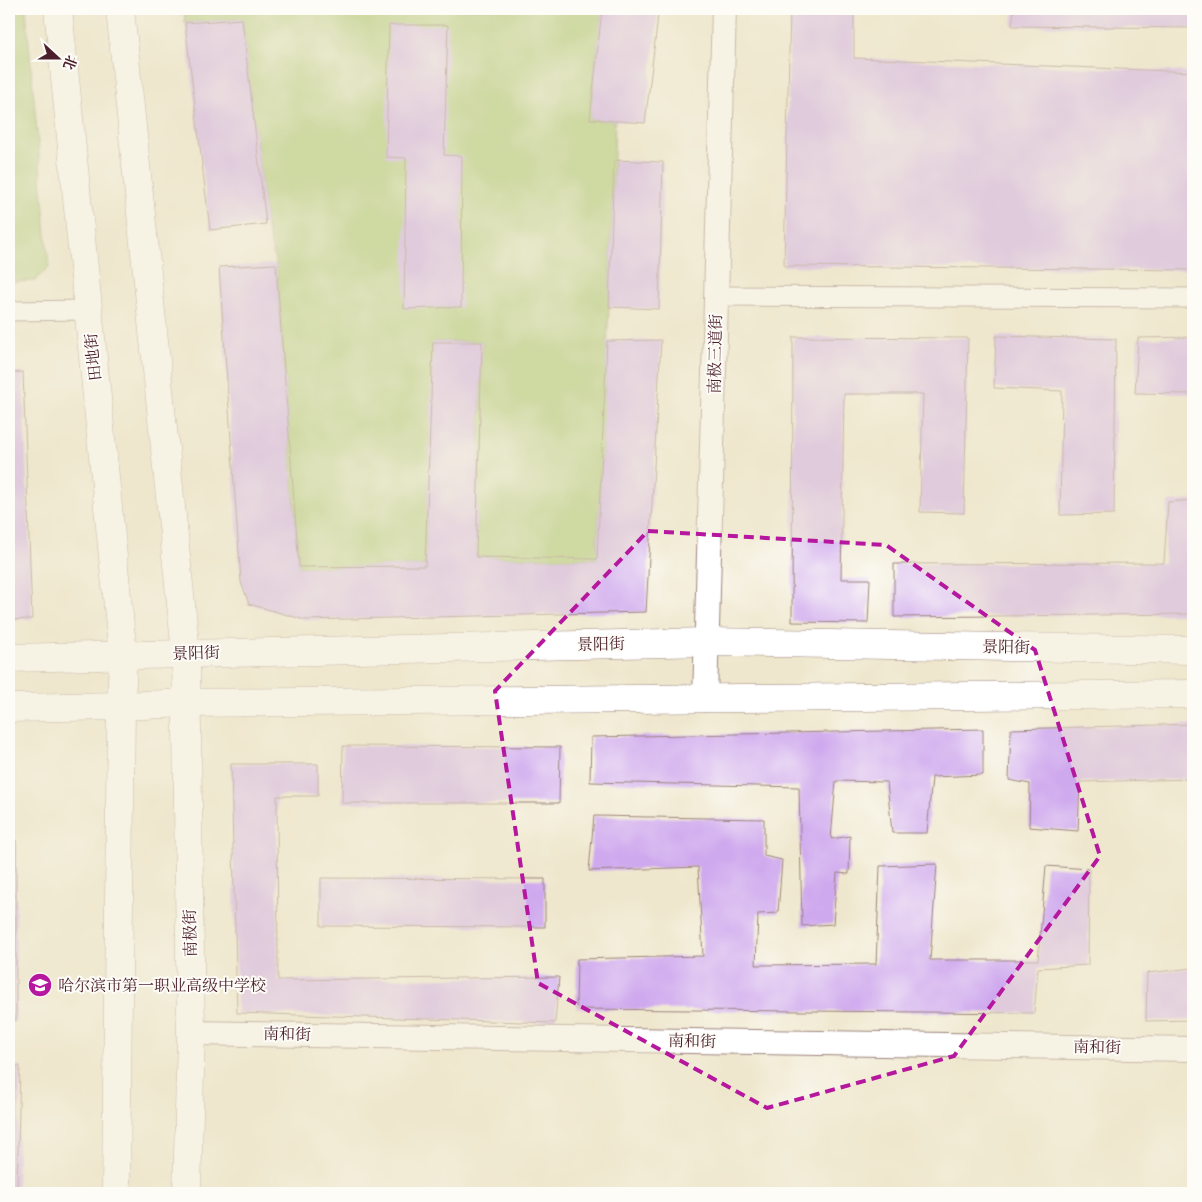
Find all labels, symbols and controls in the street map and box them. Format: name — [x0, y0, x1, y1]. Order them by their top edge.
north arrow — [32, 32, 82, 82]
text: 北 — [59, 53, 81, 72]
street label: 南极三道街 — [704, 314, 726, 394]
street label: 田地街 — [80, 332, 106, 382]
street label: 景阳街 — [577, 633, 625, 655]
street label: 景阳街 — [982, 636, 1030, 658]
street label: 景阳街 — [172, 642, 220, 664]
street label: 南极街 — [179, 909, 201, 957]
school or university icon: 哈尔滨市第一职业高级中学校 — [27, 972, 53, 998]
place label: 哈尔滨市第一职业高级中学校 — [58, 975, 266, 996]
street label: 南和街 — [263, 1023, 311, 1045]
street label: 南和街 — [668, 1030, 716, 1052]
street label: 南和街 — [1073, 1036, 1121, 1058]

